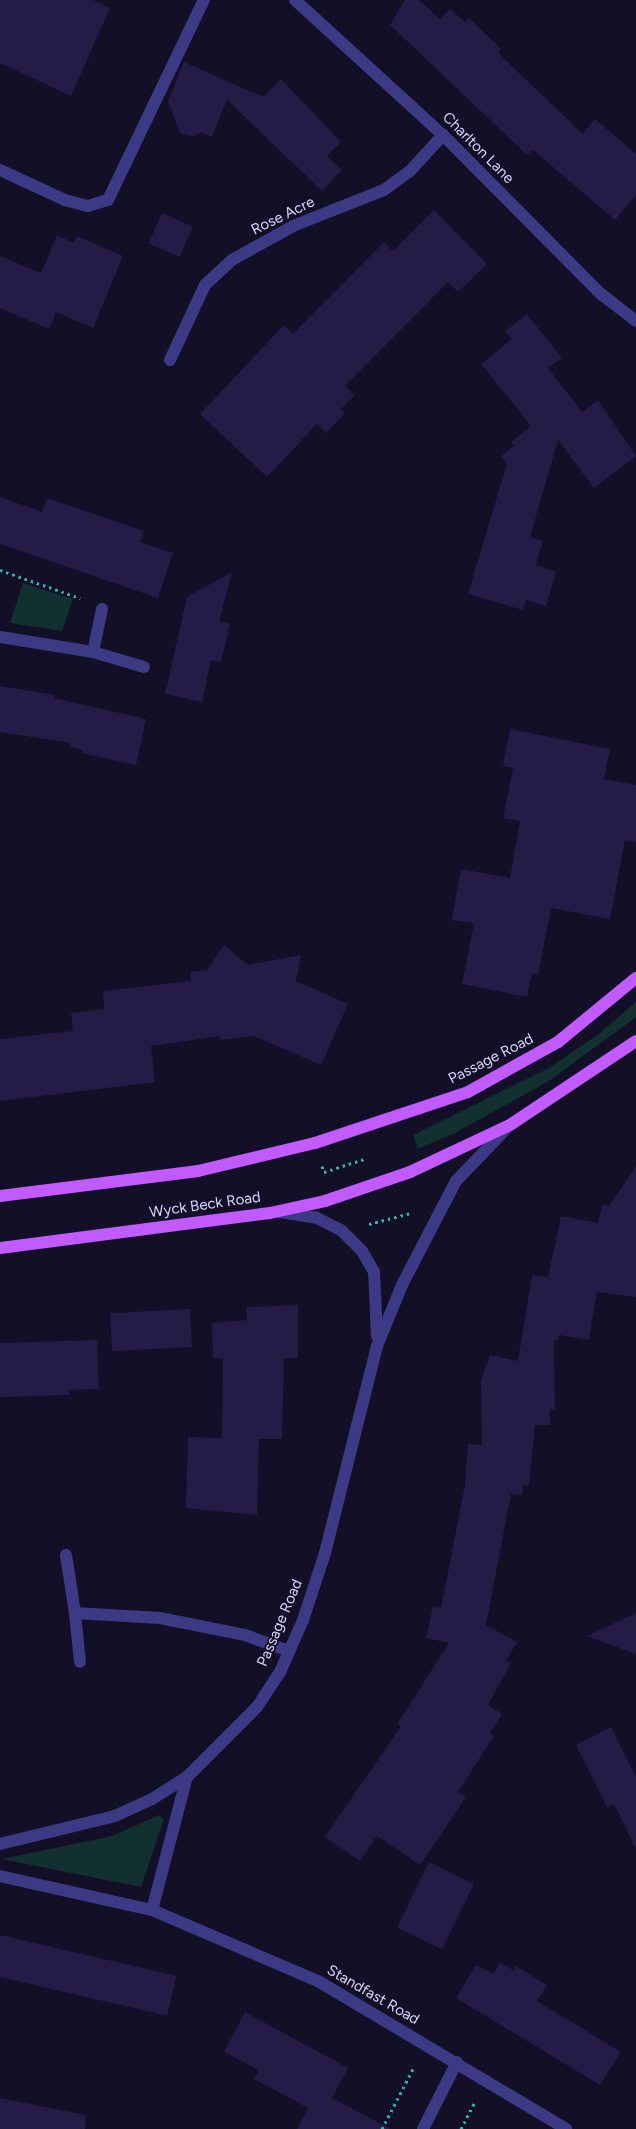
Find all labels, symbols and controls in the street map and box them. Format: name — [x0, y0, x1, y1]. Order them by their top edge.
street label: Charlton Lane — [439, 109, 517, 187]
street label: Rose Acre — [248, 193, 318, 239]
street label: Passage Road — [445, 1030, 537, 1088]
street label: Wyck Beck Road — [148, 1188, 262, 1222]
street label: Passage Road — [254, 1577, 306, 1669]
street label: Standfast Road — [324, 1961, 422, 2029]

